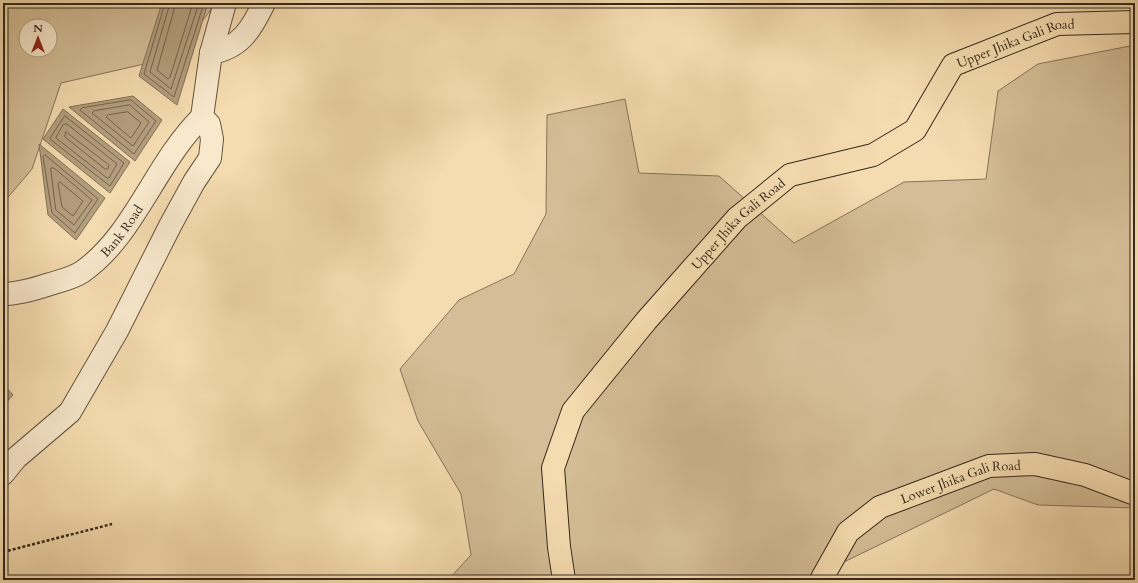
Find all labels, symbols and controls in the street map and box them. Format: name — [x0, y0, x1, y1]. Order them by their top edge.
street label: Upper Jhika Gali Road — [954, 16, 1075, 73]
north arrow — [18, 18, 58, 58]
text: N — [33, 21, 43, 36]
street label: Upper Jhika Gali Road — [687, 174, 789, 274]
street label: Bank Road — [97, 202, 148, 261]
street label: Lower Jhika Gali Road — [898, 457, 1021, 508]

